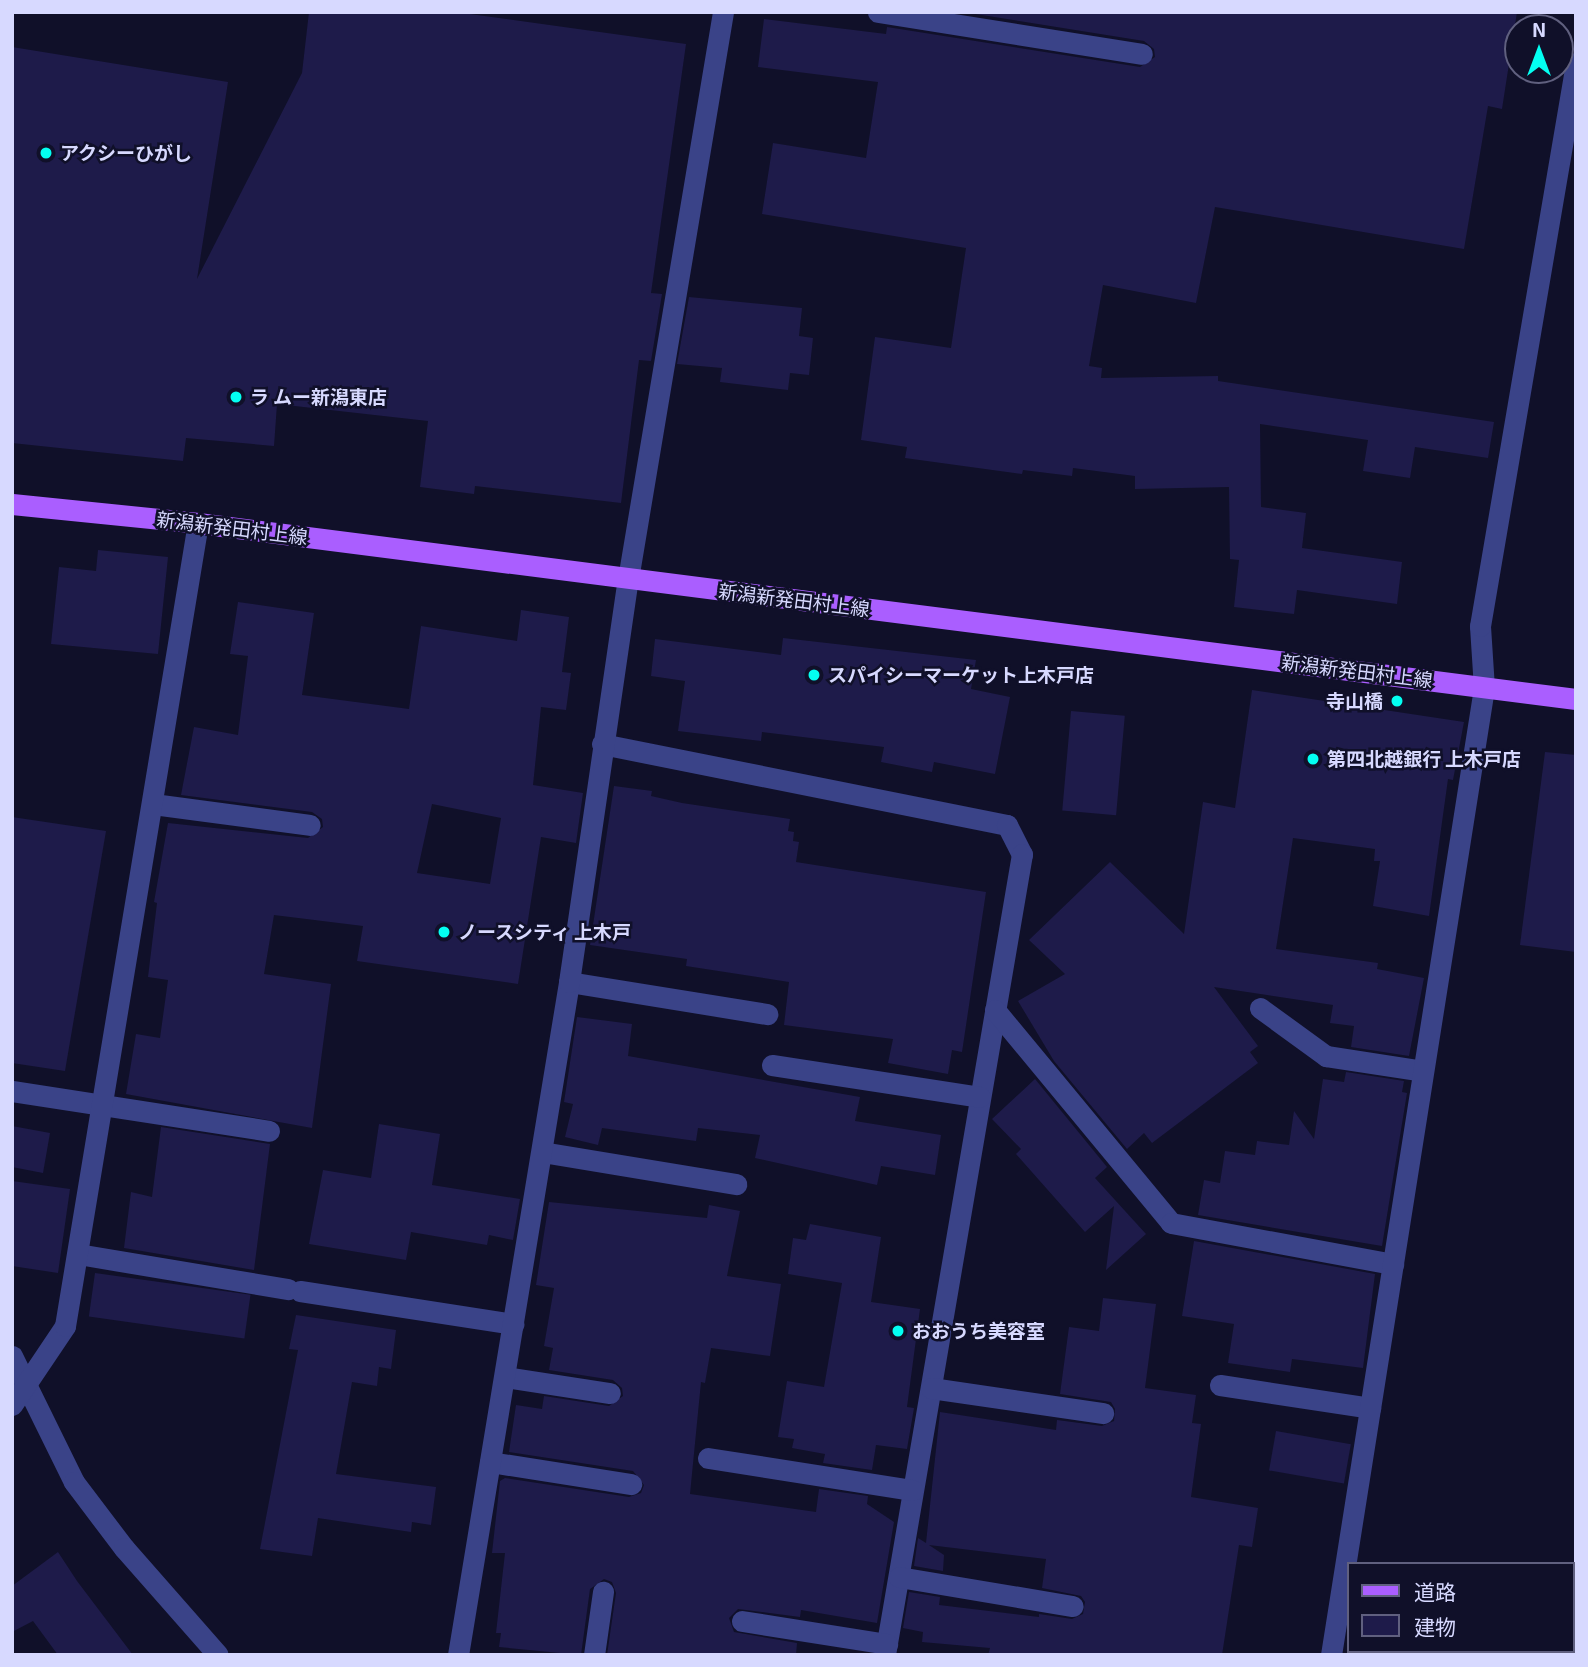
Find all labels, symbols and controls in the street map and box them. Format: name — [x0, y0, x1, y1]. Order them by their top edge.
north arrow — [1504, 14, 1574, 84]
text: N — [1532, 18, 1546, 41]
place label: アクシーひがし — [60, 142, 193, 164]
marker: アクシーひがし — [38, 145, 54, 161]
place label: ラ ムー新潟東店 — [250, 386, 387, 408]
marker: ラ ムー新潟東店 — [228, 389, 244, 405]
street label: 新潟新発田村上線 — [155, 507, 309, 549]
street label: 新潟新発田村上線 — [717, 579, 871, 621]
street label: 新潟新発田村上線 — [1280, 650, 1434, 692]
place label: スパイシーマーケット上木戸店 — [828, 664, 1094, 686]
marker: スパイシーマーケット上木戸店 — [806, 667, 822, 683]
place label: 寺山橋 — [1326, 690, 1383, 712]
marker: 寺山橋 — [1389, 693, 1405, 709]
place label: 第四北越銀行 上木戸店 — [1327, 748, 1521, 770]
marker: 第四北越銀行 上木戸店 — [1305, 751, 1321, 767]
place label: ノースシティ 上木戸 — [458, 921, 633, 943]
marker: ノースシティ 上木戸 — [436, 924, 452, 940]
place label: おおうち美容室 — [912, 1320, 1045, 1342]
marker: おおうち美容室 — [890, 1323, 906, 1339]
legend — [1346, 1562, 1574, 1653]
text: 道路 — [1414, 1579, 1456, 1604]
text: 建物 — [1414, 1614, 1456, 1639]

